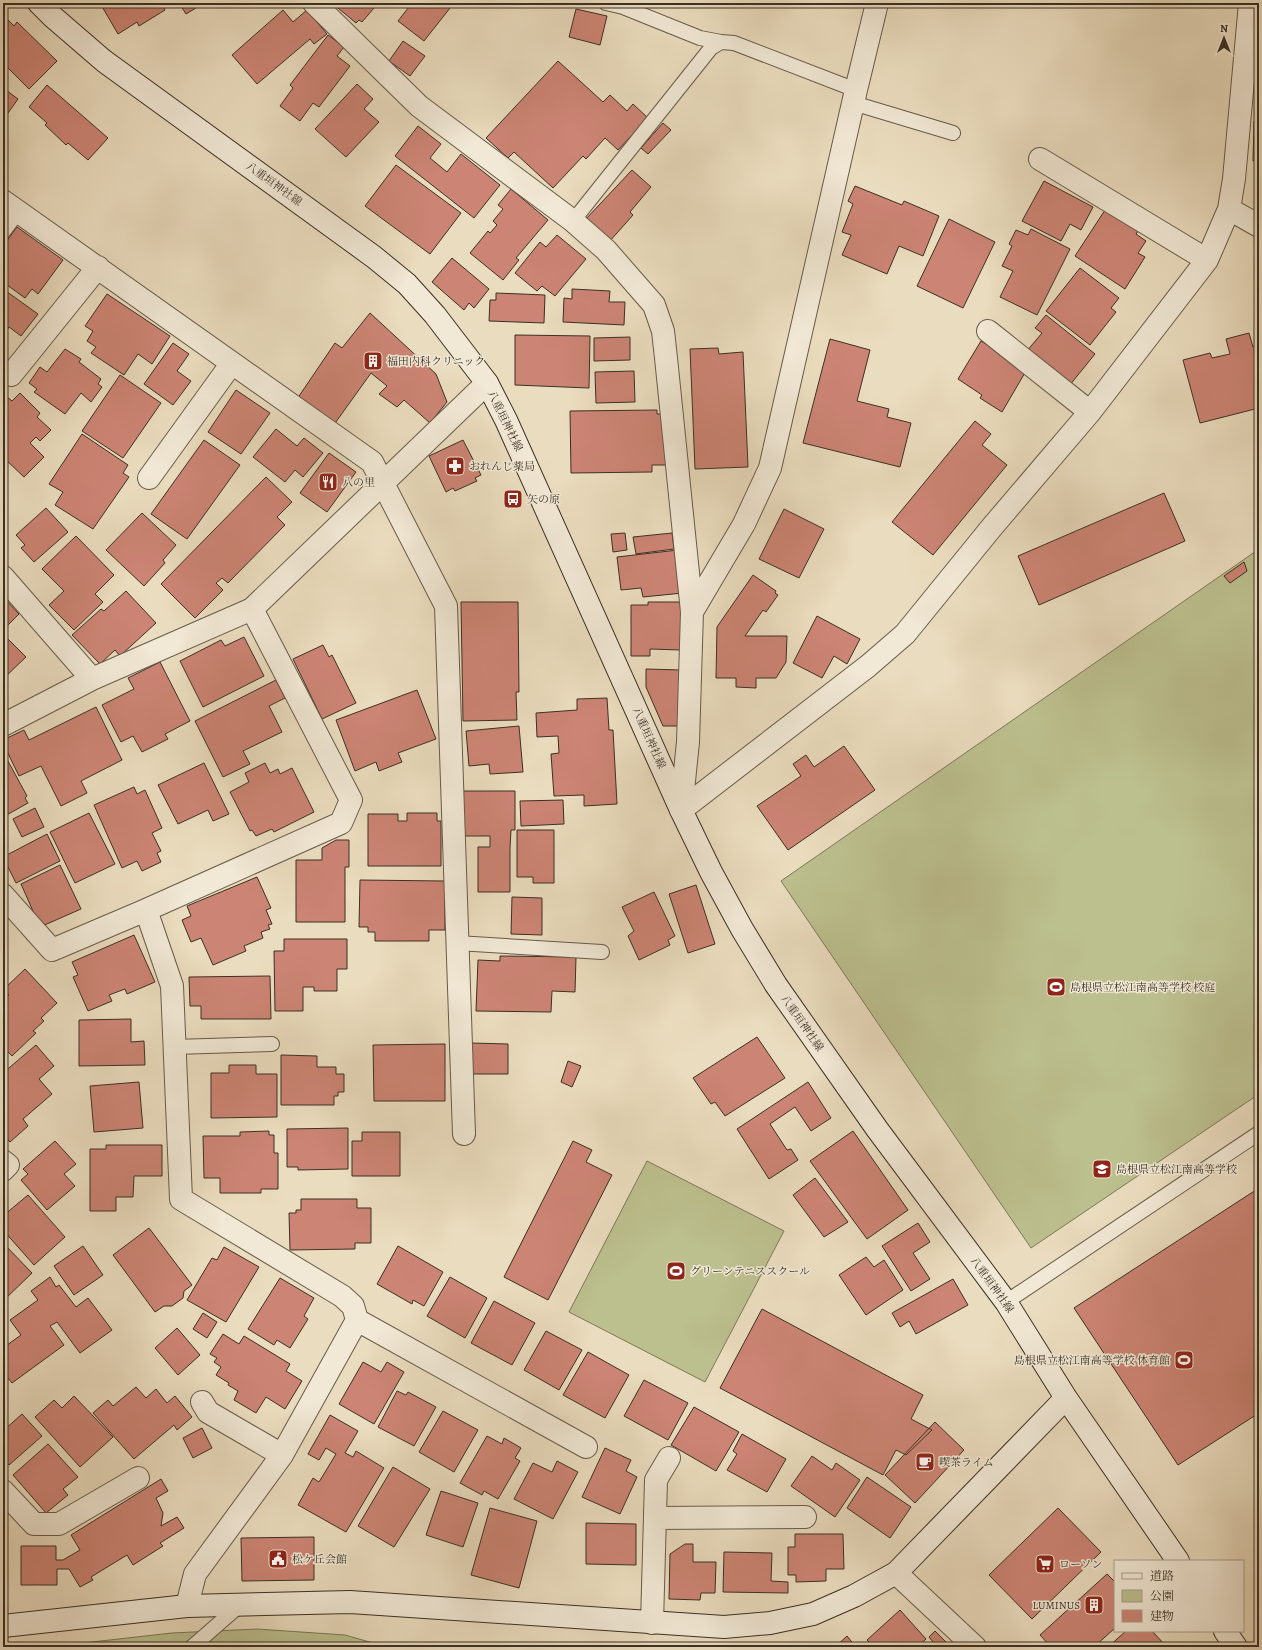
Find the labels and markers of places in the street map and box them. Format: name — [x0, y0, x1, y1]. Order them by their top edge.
building icon: 福田内科クリニック — [362, 350, 384, 372]
place label: 福田内科クリニック — [387, 354, 485, 369]
pharmacy icon: おれんじ薬局 — [444, 455, 466, 477]
place label: おれんじ薬局 — [469, 459, 535, 474]
restaurant icon: 八の里 — [317, 471, 339, 493]
place label: 八の里 — [342, 475, 375, 490]
bus stop icon: 矢の原 — [502, 488, 524, 510]
place label: 矢の原 — [527, 492, 560, 507]
sports icon: 島根県立松江南高等学校 校庭 — [1045, 976, 1067, 998]
place label: 島根県立松江南高等学校 校庭 — [1070, 980, 1215, 995]
school or university icon: 島根県立松江南高等学校 — [1091, 1158, 1113, 1180]
place label: 島根県立松江南高等学校 — [1116, 1162, 1237, 1177]
sports icon: グリーンテニススクール — [665, 1260, 687, 1282]
place label: グリーンテニススクール — [690, 1264, 810, 1279]
sports icon: 島根県立松江南高等学校 体育館 — [1173, 1349, 1195, 1371]
place label: 島根県立松江南高等学校 体育館 — [1014, 1353, 1170, 1368]
cafe icon: 喫茶ライム — [914, 1451, 936, 1473]
place label: 喫茶ライム — [939, 1455, 994, 1470]
public building icon: 松ケ丘会館 — [267, 1548, 289, 1570]
place label: 松ケ丘会館 — [292, 1552, 347, 1567]
supermarket icon: ローソン — [1034, 1553, 1056, 1575]
place label: ローソン — [1059, 1557, 1103, 1572]
building icon: LUMINUS — [1083, 1594, 1105, 1616]
place label: LUMINUS — [1032, 1598, 1080, 1613]

